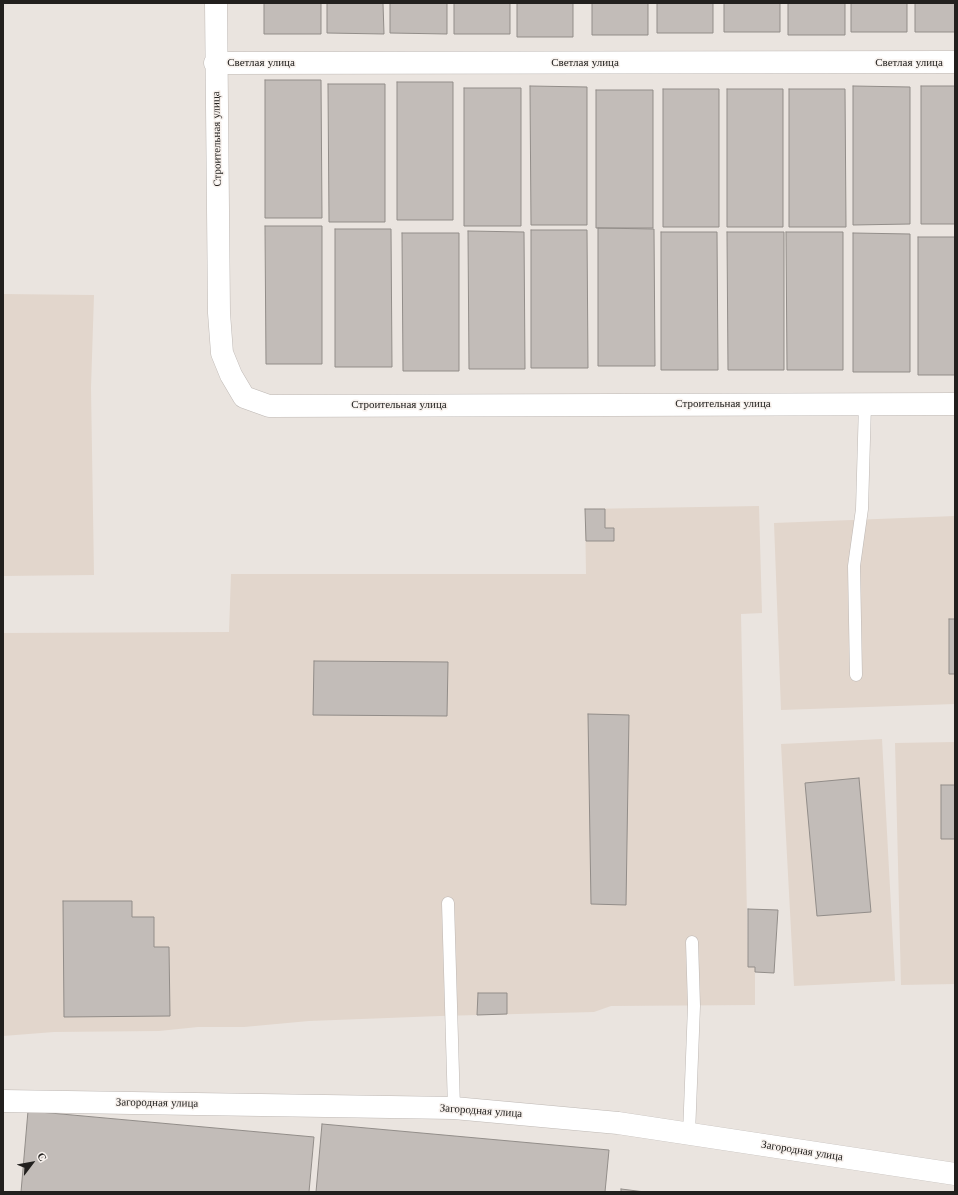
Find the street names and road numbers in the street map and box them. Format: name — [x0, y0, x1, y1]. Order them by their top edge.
street label: Светлая улица — [227, 56, 295, 70]
street label: Светлая улица — [551, 56, 619, 70]
street label: Светлая улица — [875, 56, 943, 70]
street label: Строительная улица — [210, 91, 224, 187]
street label: Строительная улица — [675, 397, 771, 411]
street label: Строительная улица — [351, 398, 447, 412]
street label: Загородная улица — [116, 1096, 198, 1110]
street label: Загородная улица — [439, 1102, 523, 1120]
street label: Загородная улица — [760, 1138, 844, 1164]

